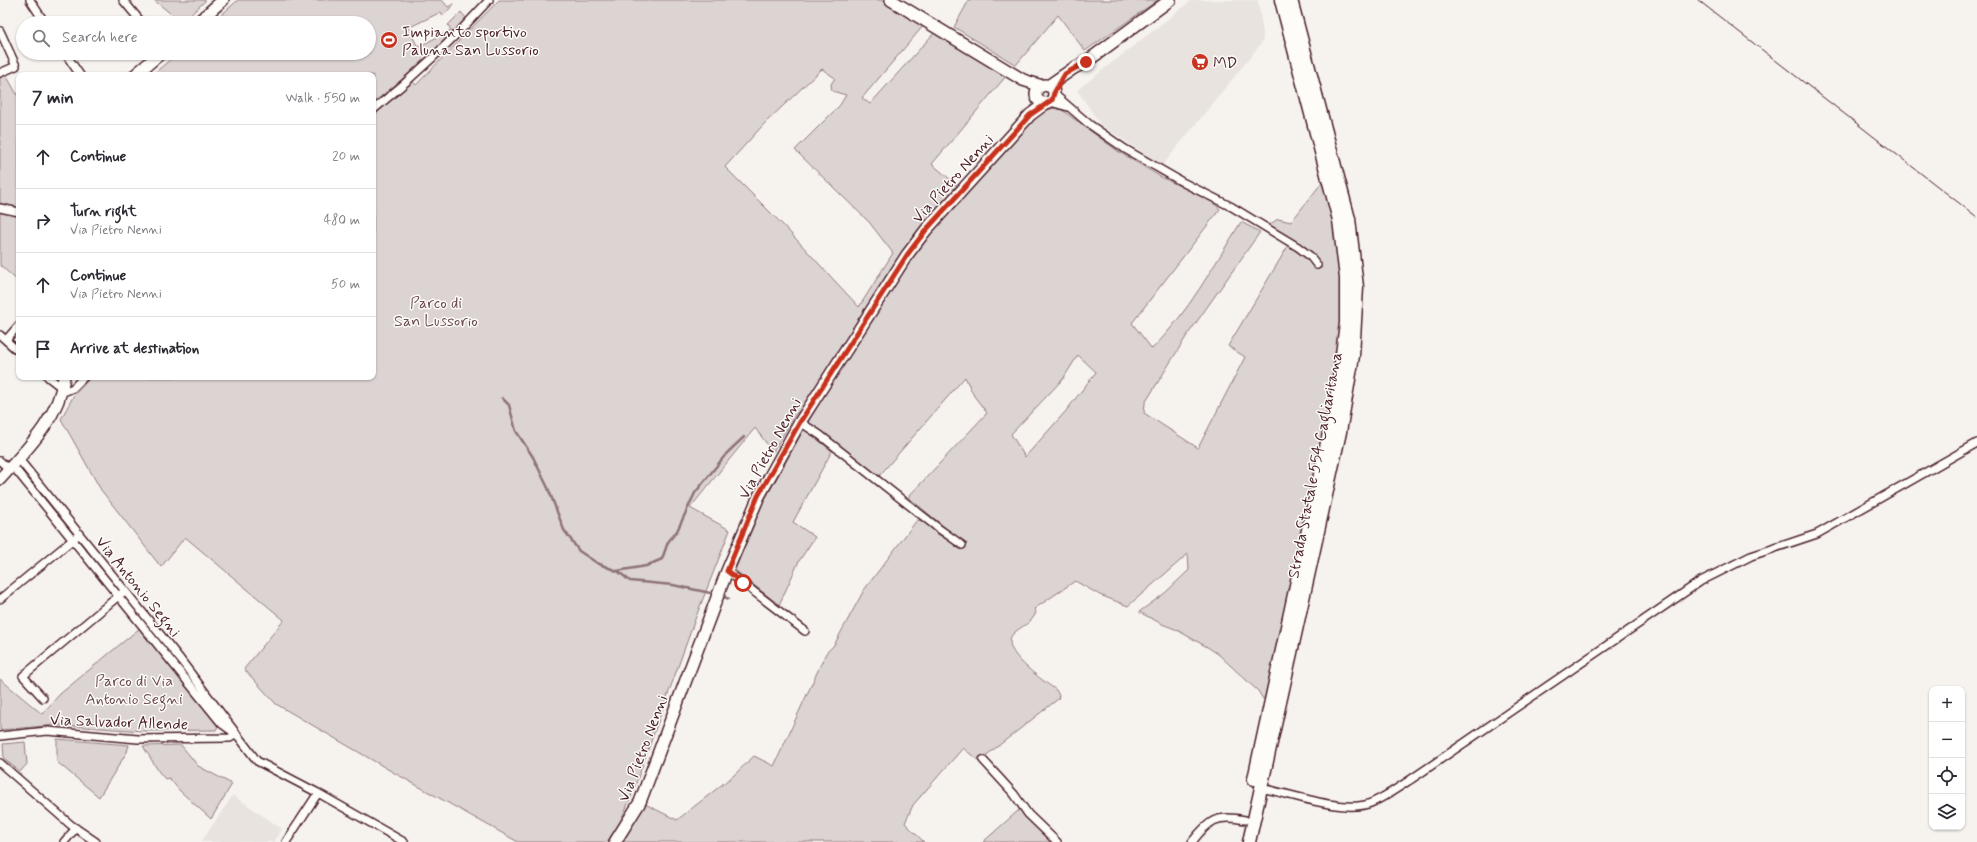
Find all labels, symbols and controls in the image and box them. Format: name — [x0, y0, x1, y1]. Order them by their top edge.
search box — [16, 16, 376, 60]
place label: Impianto sportivo Paluna San Lussorio — [402, 22, 539, 61]
icon: search — [30, 27, 52, 49]
text: Search here — [62, 28, 138, 48]
sports icon: Impianto sportivo Paluna San Lussorio — [379, 30, 399, 50]
supermarket icon: MD — [1190, 52, 1210, 72]
route end — [1077, 53, 1095, 71]
place label: MD — [1213, 53, 1237, 74]
text: 7 min — [32, 87, 74, 109]
text: Walk · 550 m — [286, 90, 360, 107]
street label: Via Pietro Nenni — [908, 130, 999, 228]
icon: ahead — [32, 146, 54, 168]
text: Continue — [70, 147, 126, 167]
text: 20 m — [332, 148, 360, 165]
text: Turn right — [70, 202, 137, 222]
icon: right — [32, 210, 54, 232]
text: 480 m — [324, 212, 360, 229]
text: Via Pietro Nenni — [70, 222, 162, 239]
text: Continue — [70, 266, 126, 286]
icon: ahead — [32, 274, 54, 296]
text: 50 m — [331, 276, 360, 293]
text: Via Pietro Nenni — [70, 286, 162, 303]
park label: Parco di San Lussorio — [394, 293, 478, 332]
icon: arrive — [32, 338, 54, 360]
text: Arrive at destination — [70, 339, 199, 359]
street label: Strada Statale 554 Cagliaritana — [1283, 350, 1349, 580]
street label: Via Pietro Nenni — [734, 394, 807, 503]
street label: Via Antonio Segni — [90, 532, 185, 642]
route start — [734, 574, 752, 592]
park label: Parco di Via Antonio Segni — [85, 671, 183, 711]
map controls — [1929, 686, 1965, 830]
button: + — [1929, 686, 1965, 722]
street label: Via Pietro Nenni — [613, 692, 673, 805]
street label: Via Salvador Allende — [50, 710, 188, 735]
button: − — [1929, 722, 1965, 758]
button: locate — [1929, 758, 1965, 794]
button: layers — [1929, 794, 1965, 830]

